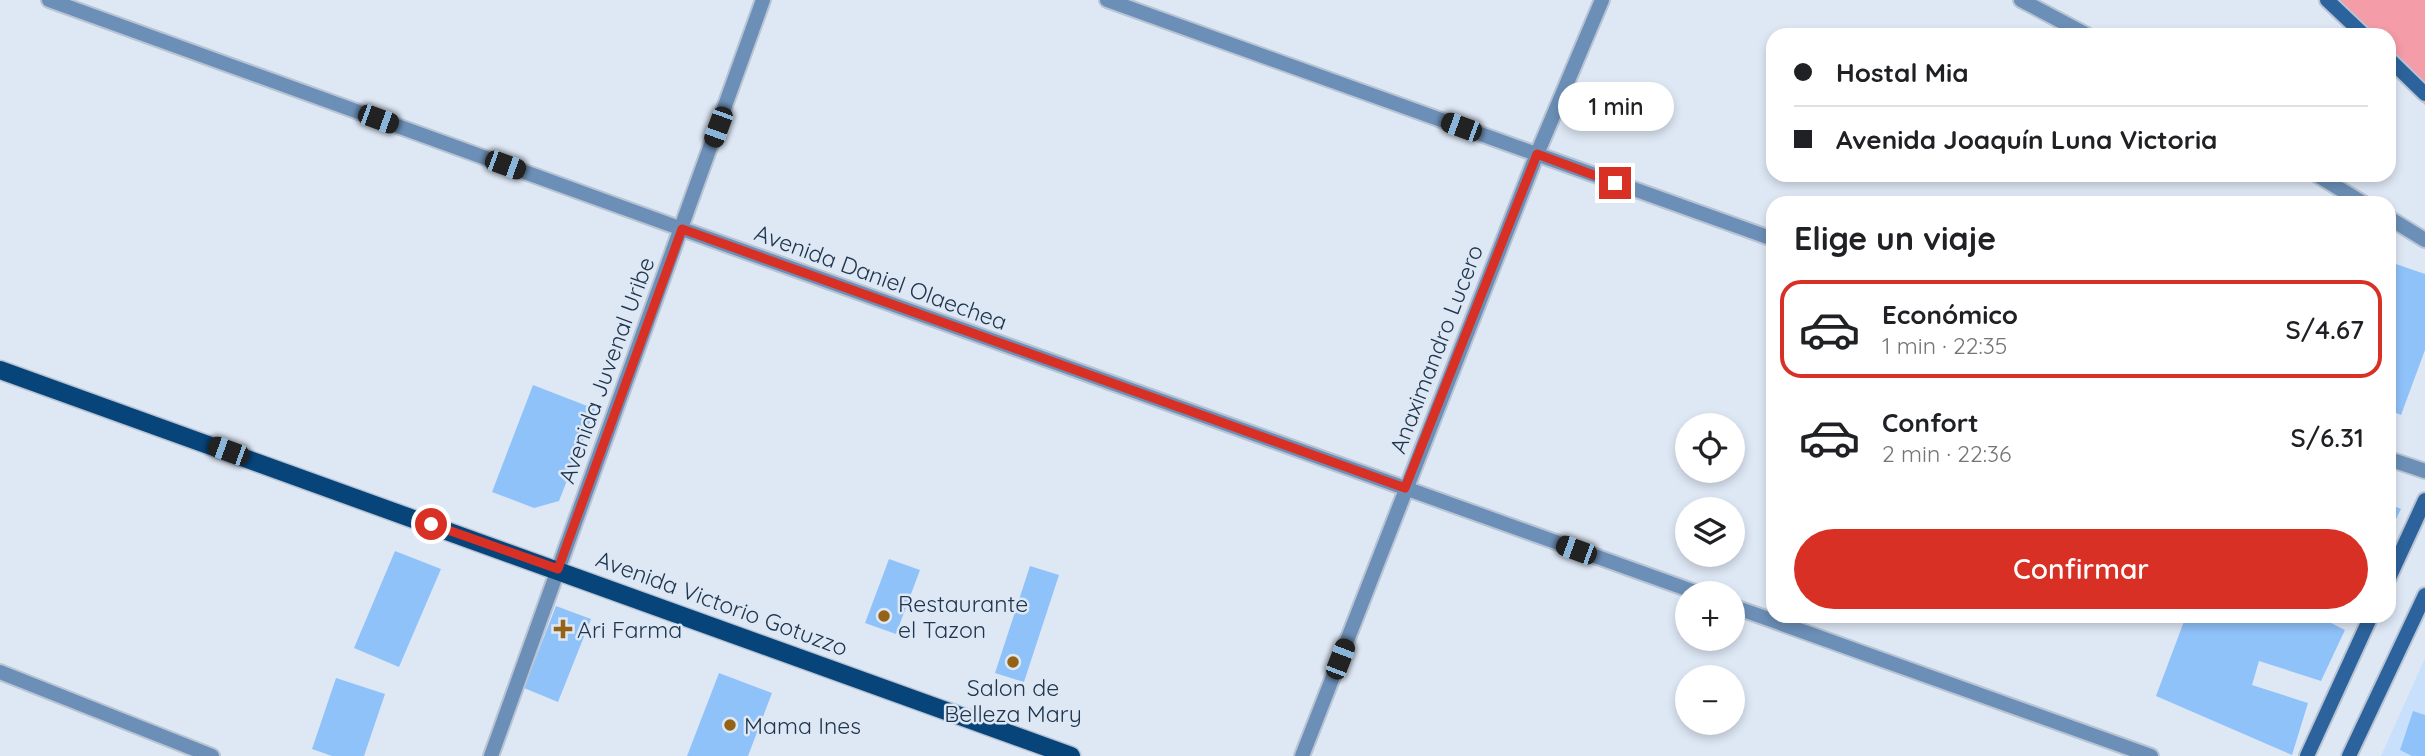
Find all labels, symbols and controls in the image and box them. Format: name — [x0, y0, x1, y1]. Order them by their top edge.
text: Hostal Mia — [1836, 56, 1968, 89]
callout: 1 min — [1557, 82, 1673, 130]
text: 1 min — [1588, 92, 1644, 121]
car — [355, 102, 402, 136]
car — [701, 104, 736, 150]
car — [1438, 110, 1485, 144]
text: Avenida Joaquín Luna Victoria — [1836, 123, 2217, 156]
car — [482, 148, 529, 182]
route end — [1599, 167, 1631, 199]
street label: Avenida Daniel Olaechea — [751, 218, 1011, 336]
text: Elige un viaje — [1794, 218, 1996, 258]
street label: Anaximandro Lucero — [1383, 240, 1489, 458]
street label: Avenida Juvenal Uribe — [552, 253, 660, 487]
icon: car — [1798, 298, 1861, 361]
text: Económico — [1882, 298, 2018, 331]
text: S/4.67 — [2286, 313, 2364, 346]
text: 1 min · 22:35 — [1882, 331, 2007, 360]
icon: car — [1798, 406, 1861, 469]
text: Confort — [1882, 406, 1979, 439]
map controls — [1675, 413, 1745, 735]
button: locate — [1675, 413, 1745, 483]
text: S/6.31 — [2290, 421, 2364, 454]
car — [205, 434, 252, 468]
text: 2 min · 22:36 — [1882, 439, 2011, 468]
button: layers — [1675, 497, 1745, 567]
route start — [415, 508, 447, 540]
button: Confirmar — [1794, 529, 2368, 609]
car — [1553, 533, 1600, 567]
street label: Avenida Victorio Gotuzzo — [592, 544, 852, 662]
button: + — [1675, 581, 1745, 651]
place label: Restaurante el Tazon — [898, 589, 1028, 644]
marker: Restaurante el Tazon — [876, 608, 892, 624]
place label: Ari Farma — [577, 615, 682, 644]
marker: Ari Farma — [555, 621, 571, 637]
car — [1323, 636, 1358, 682]
marker: Salon de Belleza Mary — [1005, 654, 1021, 670]
button: − — [1675, 665, 1745, 735]
place label: Salon de Belleza Mary — [944, 673, 1082, 728]
place label: Mama Ines — [744, 711, 861, 740]
marker: Mama Ines — [722, 717, 738, 733]

